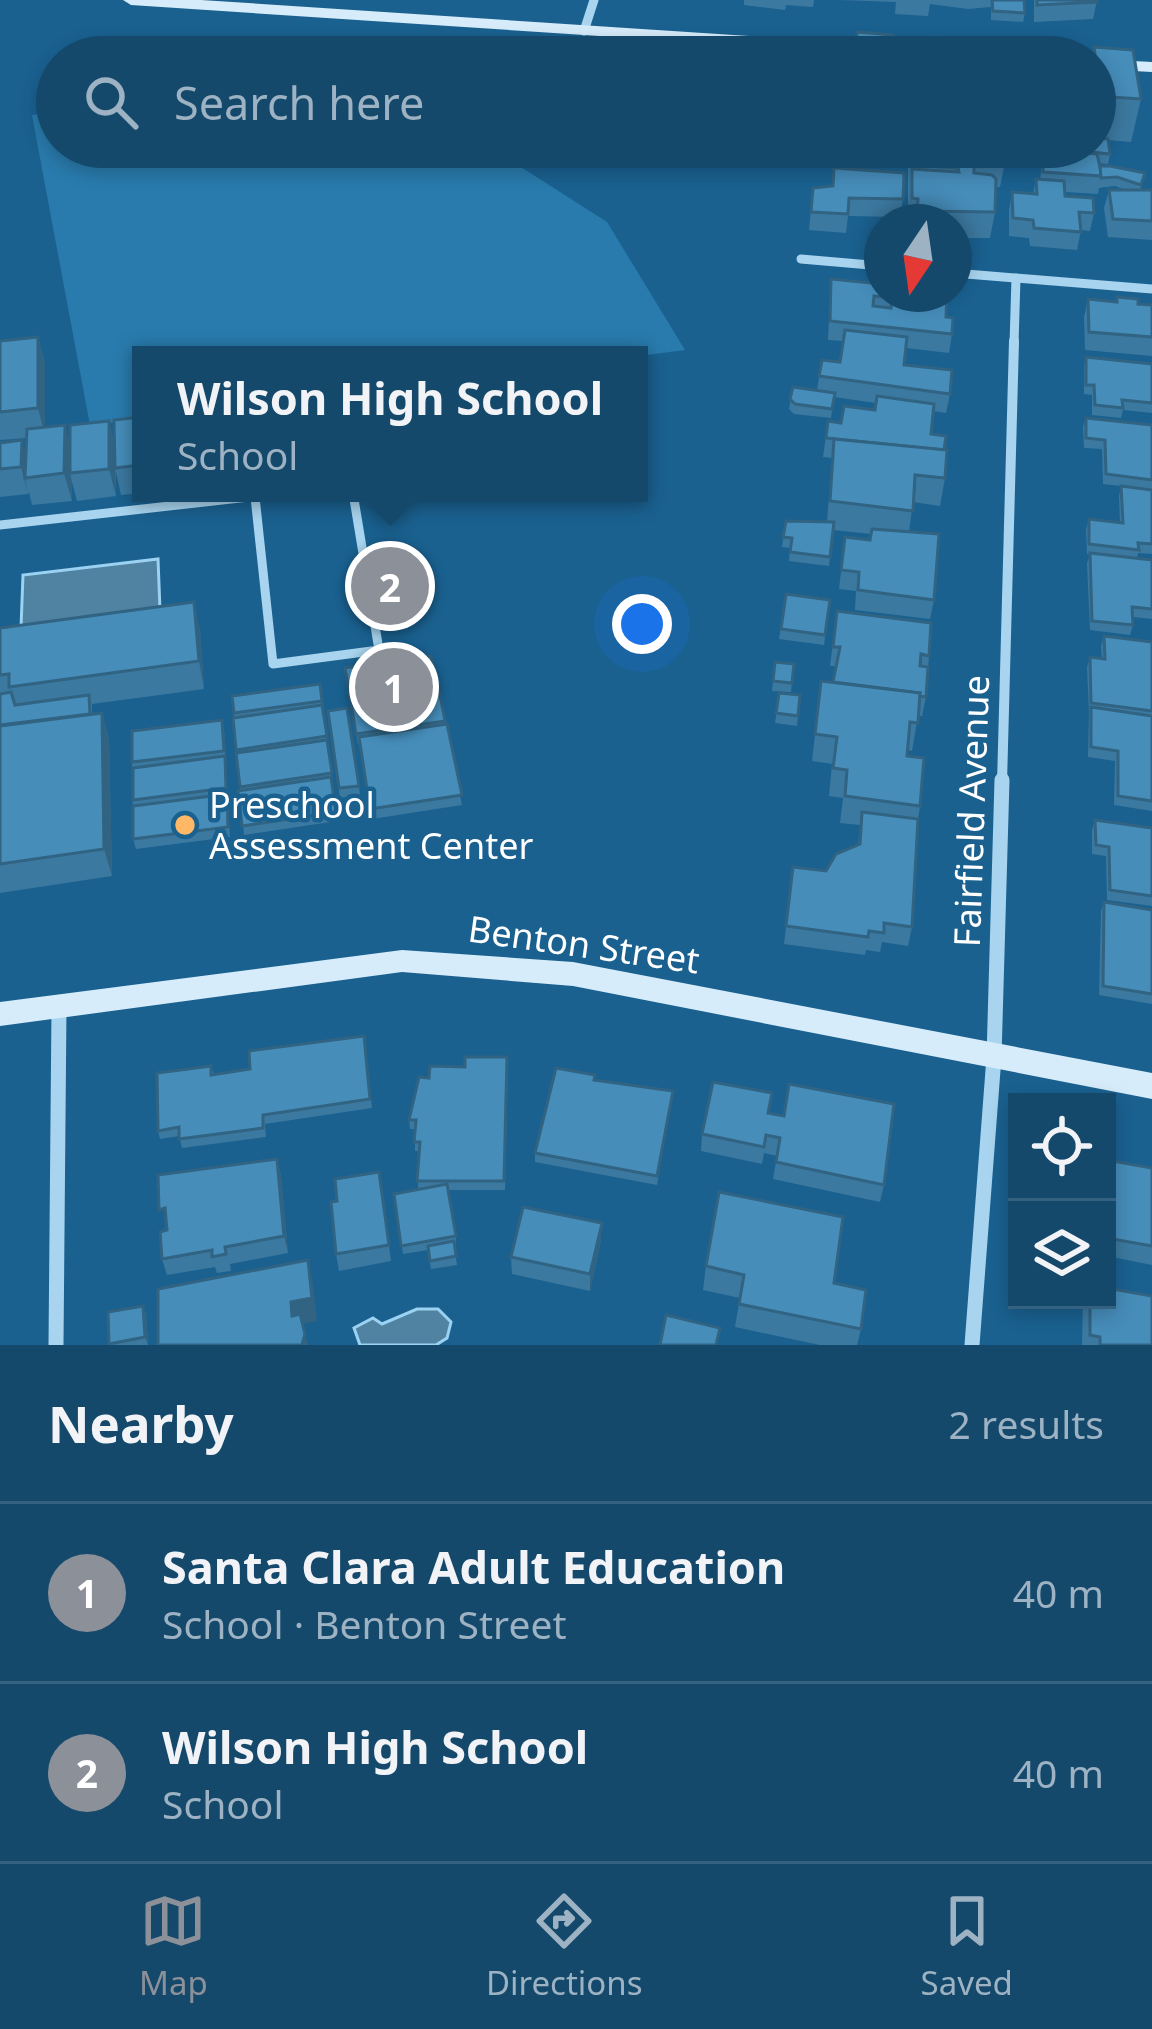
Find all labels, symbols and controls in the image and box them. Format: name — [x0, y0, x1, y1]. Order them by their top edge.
search box — [36, 36, 1116, 168]
icon: search — [78, 69, 144, 135]
text: Search here — [174, 72, 424, 133]
north arrow — [864, 204, 972, 312]
popup — [132, 346, 648, 502]
text: Wilson High School — [177, 367, 603, 428]
text: School — [177, 428, 298, 481]
pin: 2 — [351, 541, 429, 631]
your location — [612, 594, 672, 654]
pin: 1 — [355, 642, 433, 732]
street label: Fairfield Avenue — [942, 674, 1000, 948]
place label: Preschool Assessment Center — [209, 780, 533, 870]
marker: Preschool Assessment Center — [172, 812, 198, 838]
street label: Benton Street — [465, 904, 703, 984]
map controls — [1008, 1093, 1116, 1309]
button: locate — [1008, 1093, 1116, 1201]
button: layers — [1008, 1201, 1116, 1309]
text: Nearby — [48, 1388, 234, 1458]
text: 2 results — [949, 1397, 1104, 1450]
text: Santa Clara Adult Education — [162, 1536, 785, 1597]
text: 1 — [76, 1566, 98, 1619]
text: 40 m — [1013, 1566, 1104, 1619]
text: School · Benton Street — [162, 1597, 566, 1650]
text: Wilson High School — [162, 1716, 588, 1777]
text: 2 — [76, 1746, 98, 1799]
text: 40 m — [1013, 1746, 1104, 1799]
text: School — [162, 1777, 284, 1830]
tab: Map — [139, 1888, 208, 2005]
tab: Directions — [486, 1888, 643, 2005]
tab: Saved — [921, 1888, 1013, 2005]

